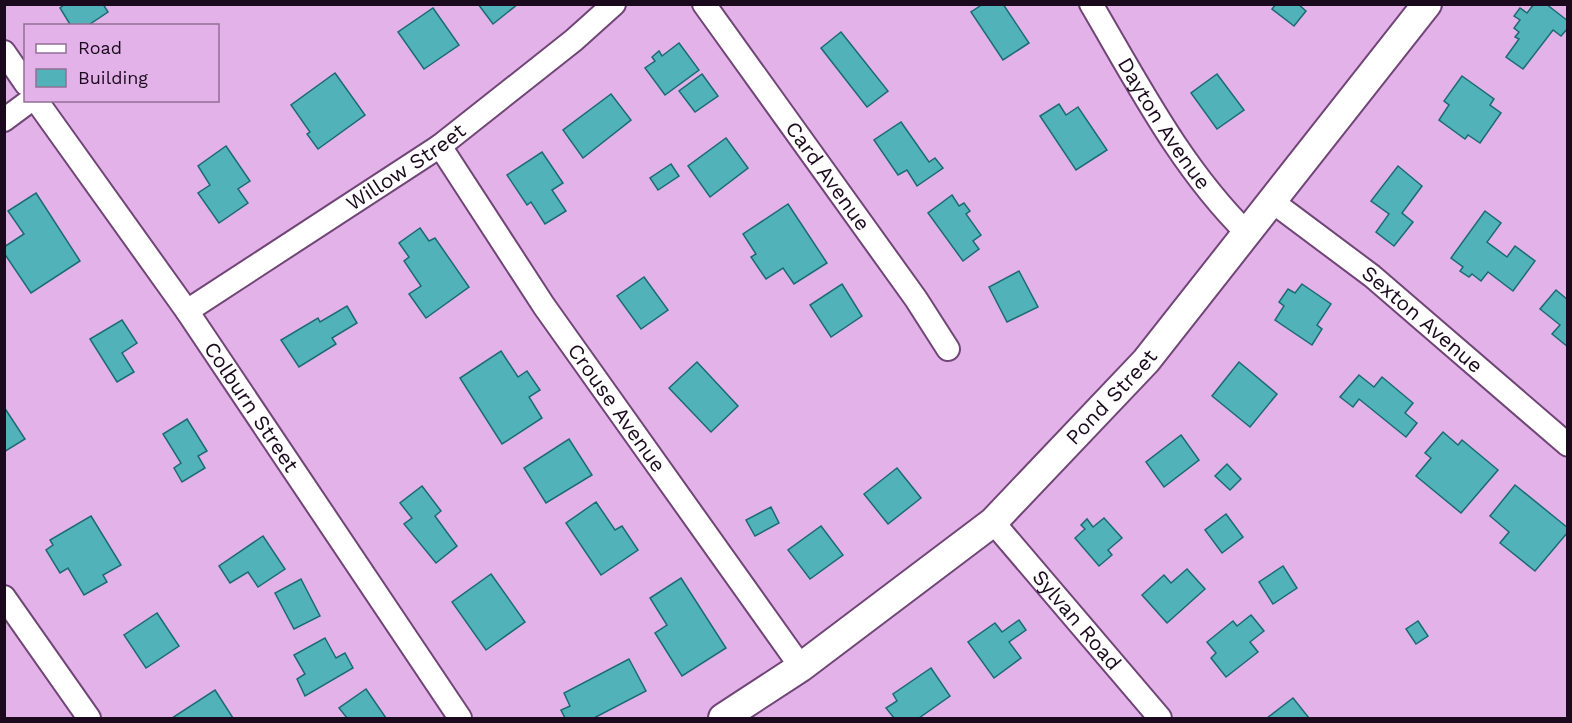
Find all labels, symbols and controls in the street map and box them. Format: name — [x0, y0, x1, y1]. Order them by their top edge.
legend — [24, 24, 219, 102]
text: Road — [78, 37, 122, 58]
street label: Dayton Avenue — [1113, 53, 1216, 194]
text: Building — [78, 67, 148, 88]
street label: Card Avenue — [781, 116, 876, 235]
street label: Willow Street — [341, 118, 470, 216]
street label: Sexton Avenue — [1357, 260, 1488, 378]
street label: Colburn Street — [199, 337, 304, 477]
street label: Crouse Avenue — [563, 338, 671, 477]
street label: Pond Street — [1060, 344, 1162, 450]
street label: Sylvan Road — [1027, 565, 1127, 675]

